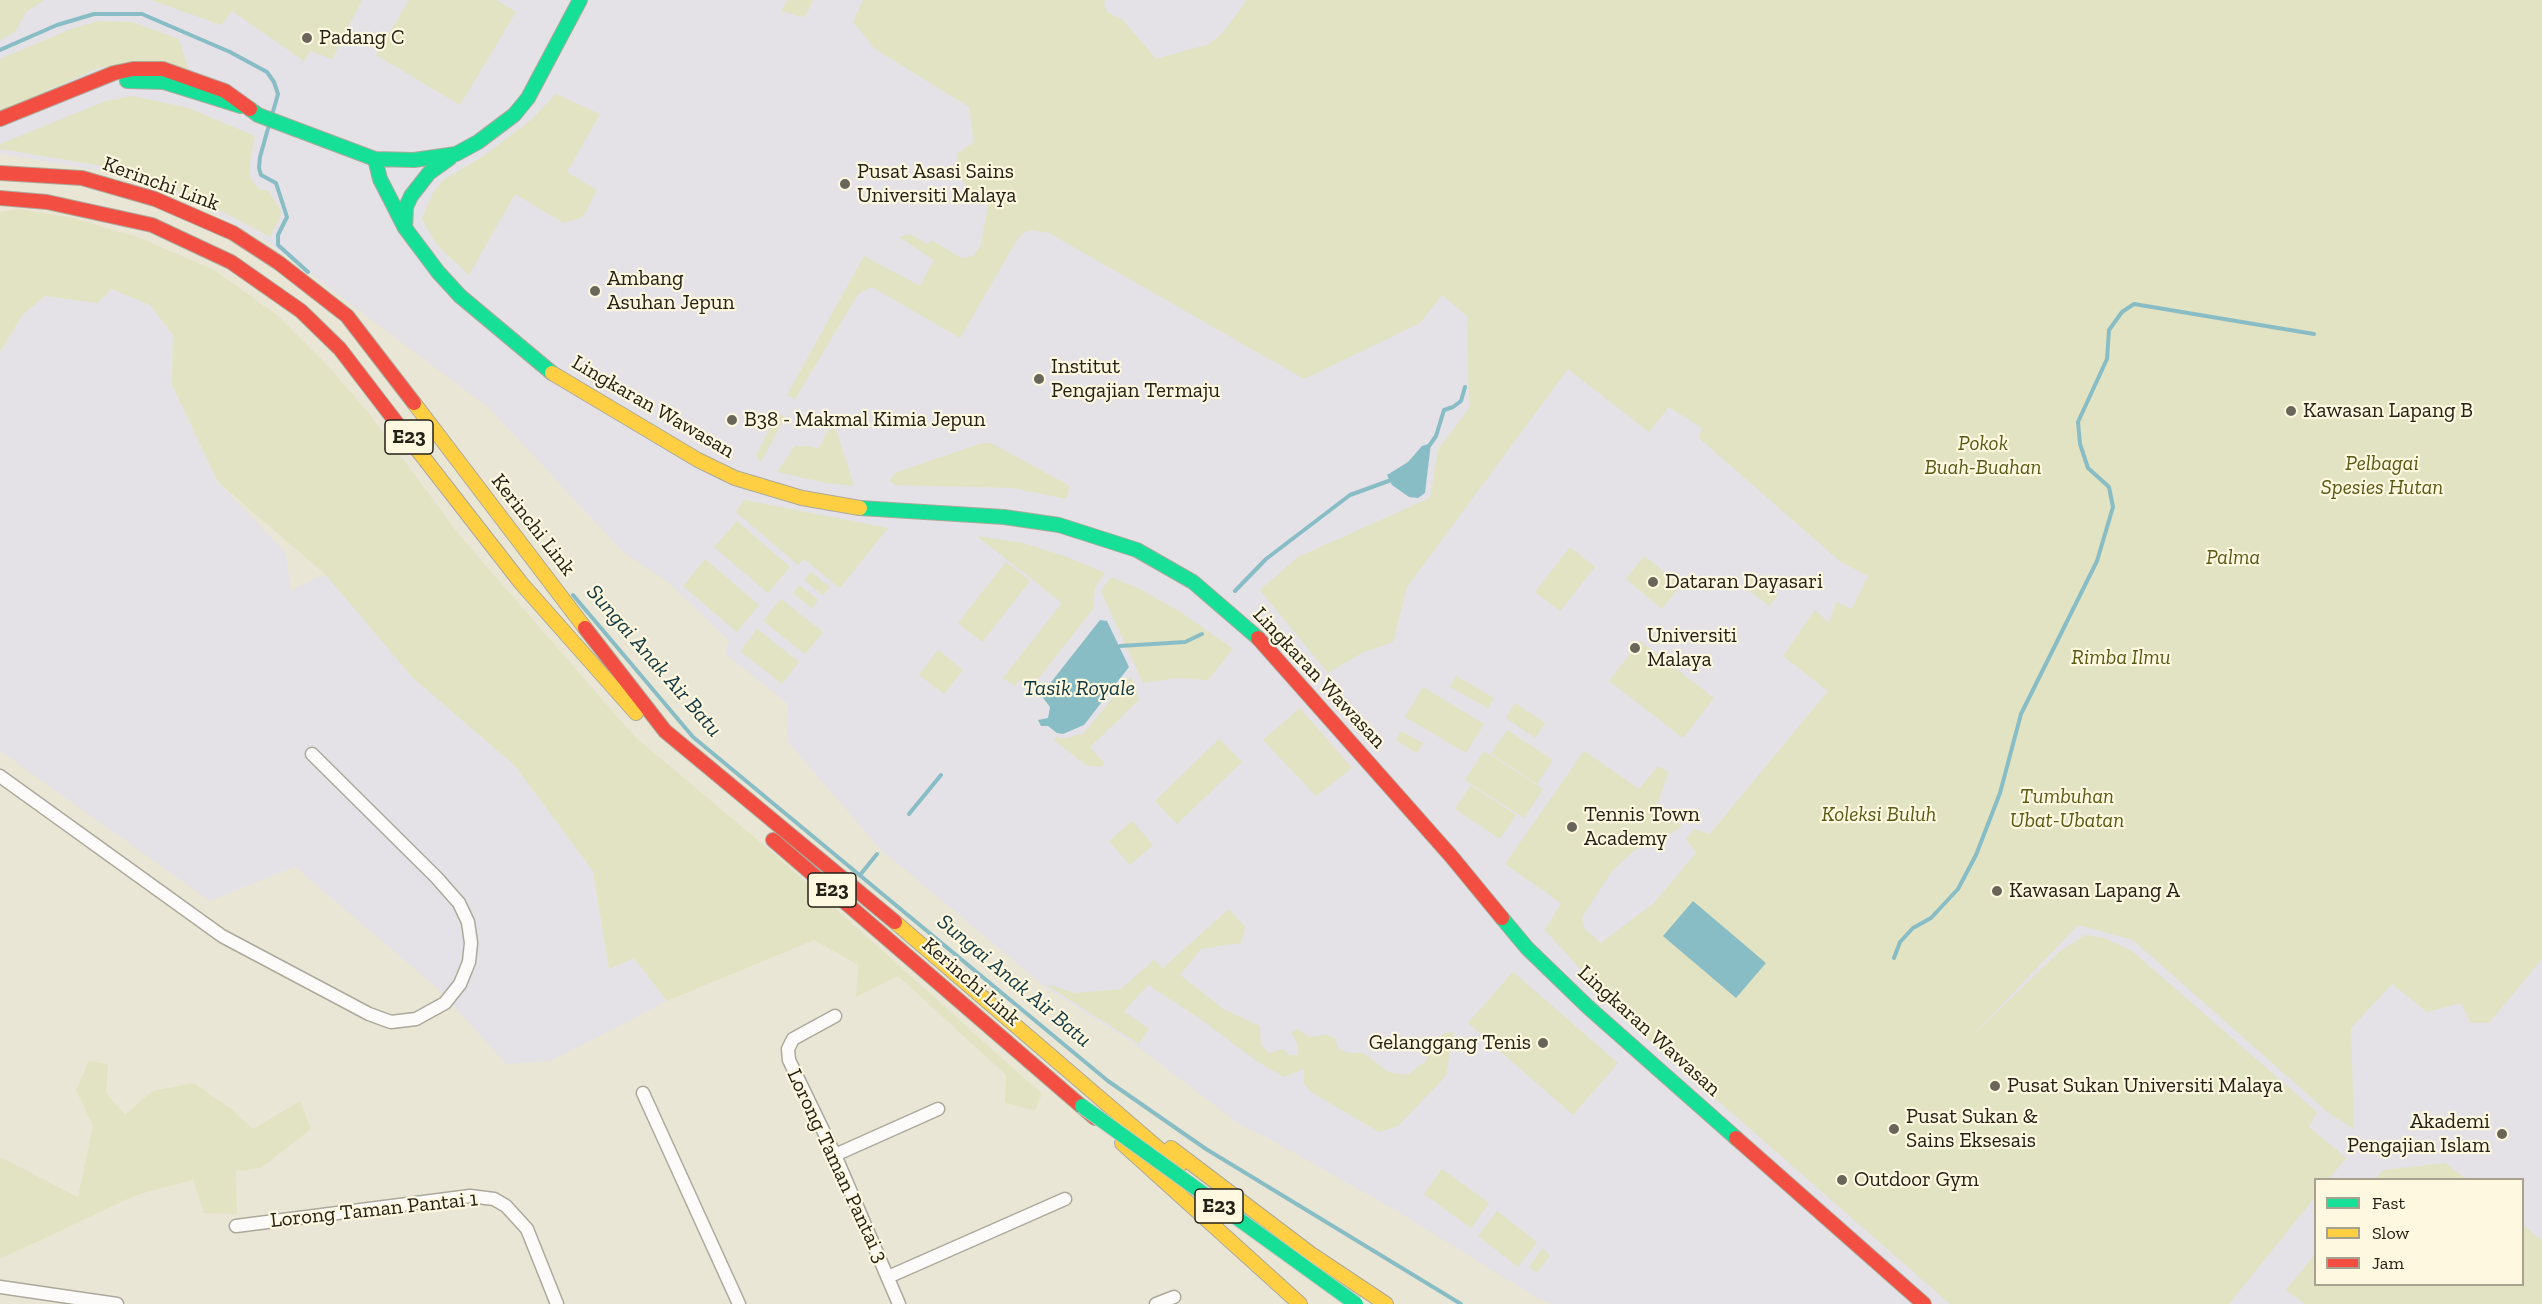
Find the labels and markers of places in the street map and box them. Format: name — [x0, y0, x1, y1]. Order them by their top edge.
place label: Padang C — [319, 25, 405, 51]
marker: Padang C — [300, 31, 314, 45]
place label: Pusat Asasi Sains Universiti Malaya — [857, 159, 1016, 209]
marker: Pusat Asasi Sains Universiti Malaya — [838, 177, 852, 191]
place label: Ambang Asuhan Jepun — [607, 266, 735, 316]
marker: Ambang Asuhan Jepun — [588, 284, 602, 298]
place label: Institut Pengajian Termaju — [1051, 354, 1220, 404]
marker: Institut Pengajian Termaju — [1032, 372, 1046, 386]
place label: Kawasan Lapang B — [2303, 398, 2473, 424]
marker: Kawasan Lapang B — [2284, 404, 2298, 418]
place label: B38 - Makmal Kimia Jepun — [744, 407, 986, 433]
marker: B38 - Makmal Kimia Jepun — [725, 413, 739, 427]
place label: Dataran Dayasari — [1665, 569, 1823, 595]
marker: Dataran Dayasari — [1646, 575, 1660, 589]
place label: Universiti Malaya — [1647, 623, 1737, 673]
marker: Universiti Malaya — [1628, 641, 1642, 655]
place label: Tennis Town Academy — [1584, 802, 1700, 852]
marker: Tennis Town Academy — [1565, 820, 1579, 834]
place label: Kawasan Lapang A — [2009, 878, 2180, 904]
marker: Kawasan Lapang A — [1990, 884, 2004, 898]
place label: Gelanggang Tenis — [1369, 1030, 1531, 1056]
marker: Gelanggang Tenis — [1536, 1036, 1550, 1050]
place label: Pusat Sukan Universiti Malaya — [2007, 1073, 2283, 1099]
marker: Pusat Sukan Universiti Malaya — [1988, 1079, 2002, 1093]
place label: Pusat Sukan & Sains Eksesais — [1906, 1104, 2038, 1154]
place label: Akademi Pengajian Islam — [2347, 1109, 2490, 1159]
marker: Pusat Sukan & Sains Eksesais — [1887, 1122, 1901, 1136]
marker: Akademi Pengajian Islam — [2495, 1127, 2509, 1141]
place label: Outdoor Gym — [1854, 1167, 1979, 1193]
marker: Outdoor Gym — [1835, 1173, 1849, 1187]

